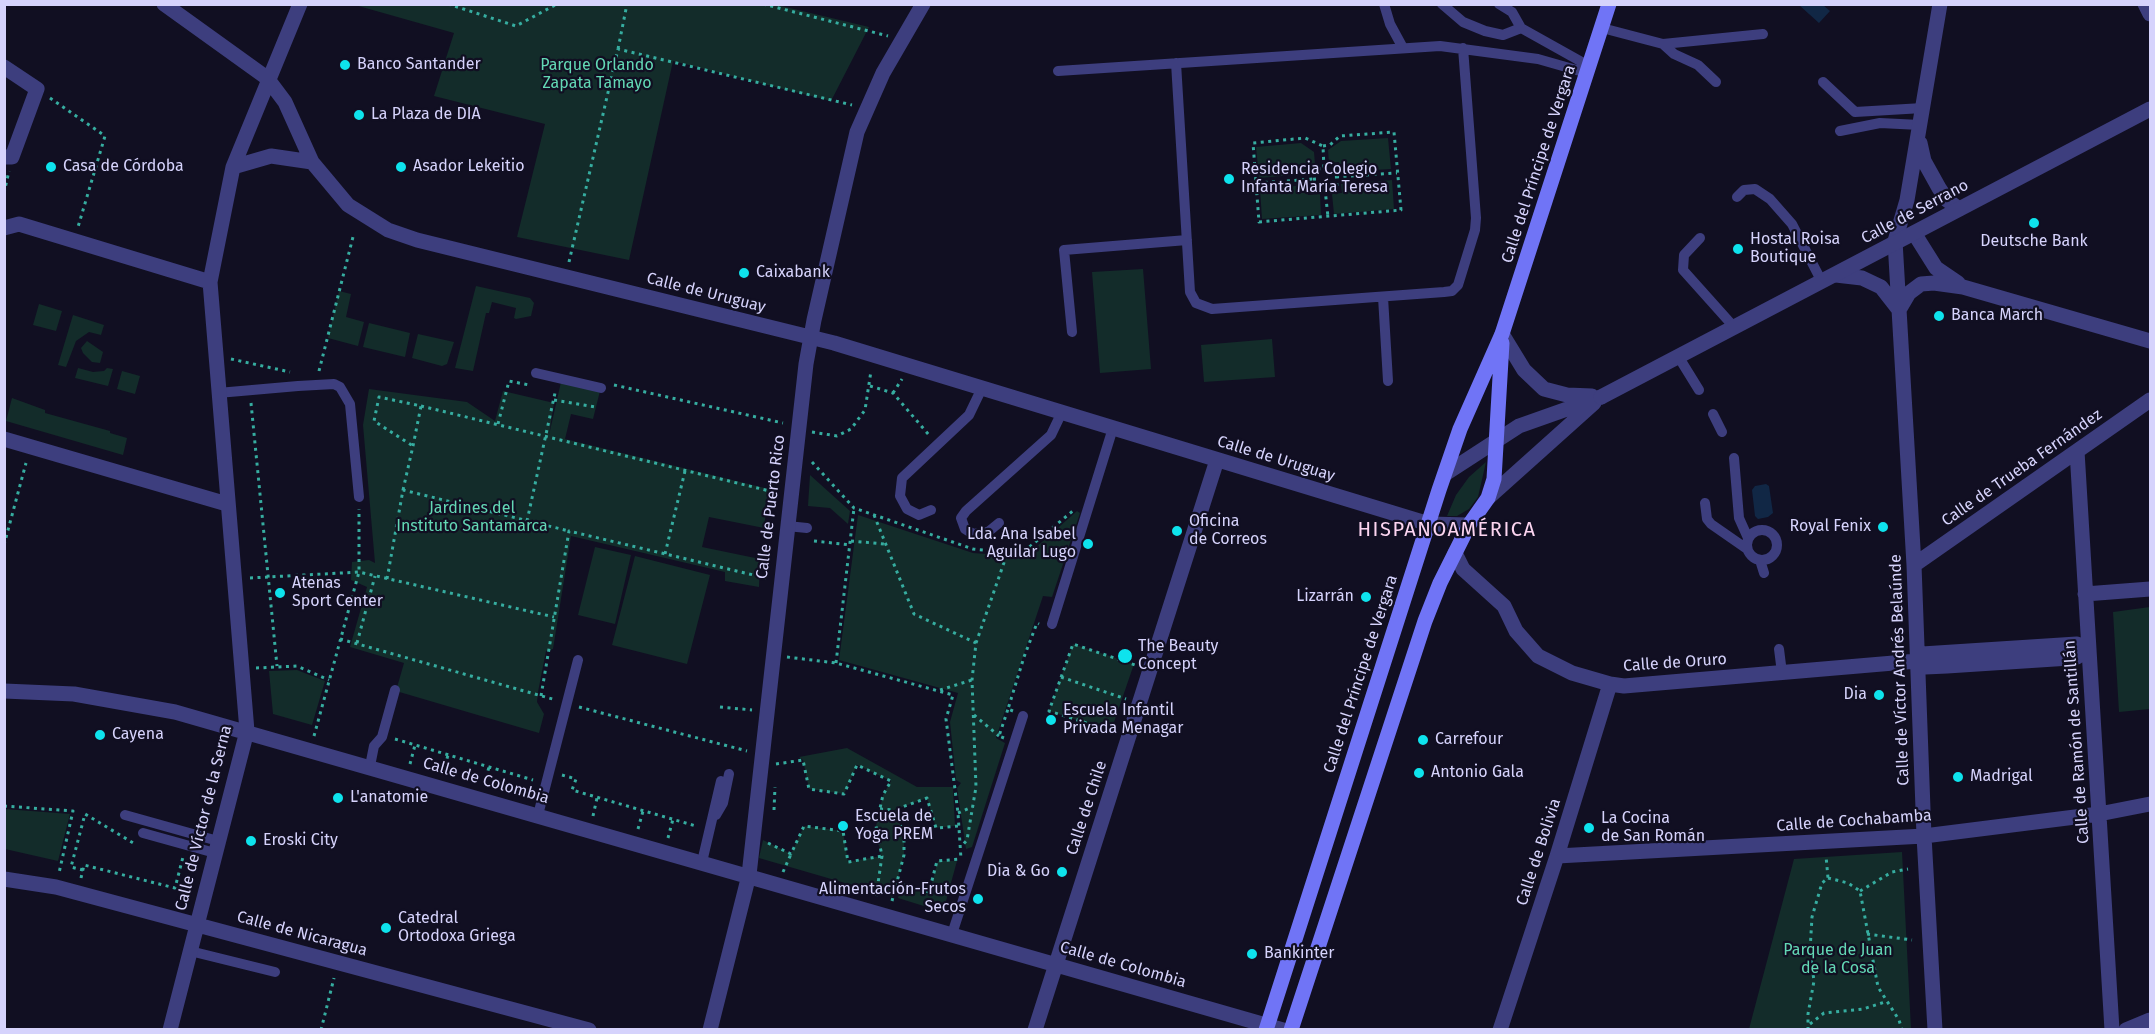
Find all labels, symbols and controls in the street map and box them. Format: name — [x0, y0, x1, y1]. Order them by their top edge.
place label: Banco Santander — [357, 55, 481, 75]
park label: Parque Orlando Zapata Tamayo — [540, 56, 654, 94]
marker: Banco Santander — [338, 58, 352, 72]
street label: Calle del Príncipe de Vergara — [1498, 63, 1580, 265]
place label: La Plaza de DIA — [371, 105, 481, 125]
marker: La Plaza de DIA — [352, 108, 366, 122]
place label: Casa de Córdoba — [63, 157, 184, 177]
place label: Asador Lekeitio — [413, 157, 525, 177]
marker: Casa de Córdoba — [44, 160, 58, 174]
marker: Asador Lekeitio — [394, 160, 408, 174]
place label: Residencia Colegio Infanta María Teresa — [1241, 160, 1388, 198]
marker: Residencia Colegio Infanta María Teresa — [1222, 172, 1236, 186]
street label: Calle de Serrano — [1858, 176, 1972, 248]
marker: Deutsche Bank — [2027, 216, 2041, 230]
place label: Hostal Roisa Boutique — [1750, 230, 1840, 268]
place label: Deutsche Bank — [1980, 232, 2088, 252]
marker: Hostal Roisa Boutique — [1731, 242, 1745, 256]
place label: Caixabank — [756, 263, 830, 283]
marker: Caixabank — [737, 266, 751, 280]
street label: Calle de Uruguay — [644, 269, 768, 317]
place label: Banca March — [1951, 306, 2043, 326]
marker: Banca March — [1932, 309, 1946, 323]
street label: Calle de Trueba Fernández — [1938, 405, 2106, 531]
street label: Calle de Uruguay — [1215, 432, 1337, 486]
street label: Calle de Puerto Rico — [753, 434, 789, 580]
park label: Jardines del Instituto Santamarca — [396, 499, 548, 537]
place label: Oficina de Correos — [1189, 512, 1267, 550]
place label: Royal Fenix — [1790, 517, 1871, 537]
district label: HISPANOAMÉRICA — [1358, 518, 1536, 542]
marker: Royal Fenix — [1876, 520, 1890, 534]
marker: Oficina de Correos — [1170, 524, 1184, 538]
place label: Lda. Ana Isabel Aguilar Lugo — [967, 525, 1076, 563]
marker: Lda. Ana Isabel Aguilar Lugo — [1081, 537, 1095, 551]
street label: Calle de Víctor Andrés Belaúnde — [1886, 554, 1914, 786]
street label: Calle del Príncipe de Vergara — [1320, 573, 1402, 775]
place label: Atenas Sport Center — [292, 574, 383, 612]
marker: Atenas Sport Center — [273, 586, 287, 600]
place label: Lizarrán — [1296, 587, 1354, 607]
marker: Lizarrán — [1359, 590, 1373, 604]
place label: The Beauty Concept — [1138, 637, 1218, 675]
street label: Calle de Ramón de Santillán — [2060, 640, 2094, 844]
marker: The Beauty Concept — [1116, 647, 1134, 665]
street label: Calle de Oruro — [1623, 650, 1727, 676]
place label: Dia — [1843, 685, 1867, 705]
marker: Dia — [1872, 688, 1886, 702]
place label: Escuela Infantil Privada Menagar — [1063, 701, 1183, 739]
marker: Escuela Infantil Privada Menagar — [1044, 713, 1058, 727]
street label: Calle de Víctor de la Serna — [172, 723, 236, 913]
place label: Cayena — [112, 725, 164, 745]
marker: Cayena — [93, 728, 107, 742]
place label: Carrefour — [1435, 730, 1503, 750]
marker: Carrefour — [1416, 733, 1430, 747]
street label: Calle de Colombia — [421, 754, 551, 808]
street label: Calle de Chile — [1063, 758, 1111, 858]
place label: Antonio Gala — [1431, 763, 1524, 783]
marker: Antonio Gala — [1412, 766, 1426, 780]
place label: Madrigal — [1970, 767, 2033, 787]
marker: Madrigal — [1951, 770, 1965, 784]
place label: L'anatomie — [350, 788, 428, 808]
marker: L'anatomie — [331, 791, 345, 805]
street label: Calle de Bolivia — [1513, 796, 1565, 908]
street label: Calle de Cochabamba — [1776, 806, 1932, 836]
place label: Escuela de Yoga PREM — [855, 807, 933, 845]
place label: La Cocina de San Román — [1601, 809, 1705, 847]
marker: Escuela de Yoga PREM — [836, 819, 850, 833]
marker: La Cocina de San Román — [1582, 821, 1596, 835]
place label: Eroski City — [263, 831, 338, 851]
marker: Eroski City — [244, 834, 258, 848]
place label: Dia & Go — [987, 862, 1050, 882]
marker: Dia & Go — [1055, 865, 1069, 879]
place label: Alimentación-Frutos Secos — [819, 880, 966, 918]
marker: Alimentación-Frutos Secos — [971, 892, 985, 906]
street label: Calle de Nicaragua — [235, 907, 369, 961]
place label: Catedral Ortodoxa Griega — [398, 909, 516, 947]
marker: Catedral Ortodoxa Griega — [379, 921, 393, 935]
street label: Calle de Colombia — [1058, 938, 1188, 992]
park label: Parque de Juan de la Cosa — [1783, 941, 1893, 979]
place label: Bankinter — [1264, 944, 1334, 964]
marker: Bankinter — [1245, 947, 1259, 961]

